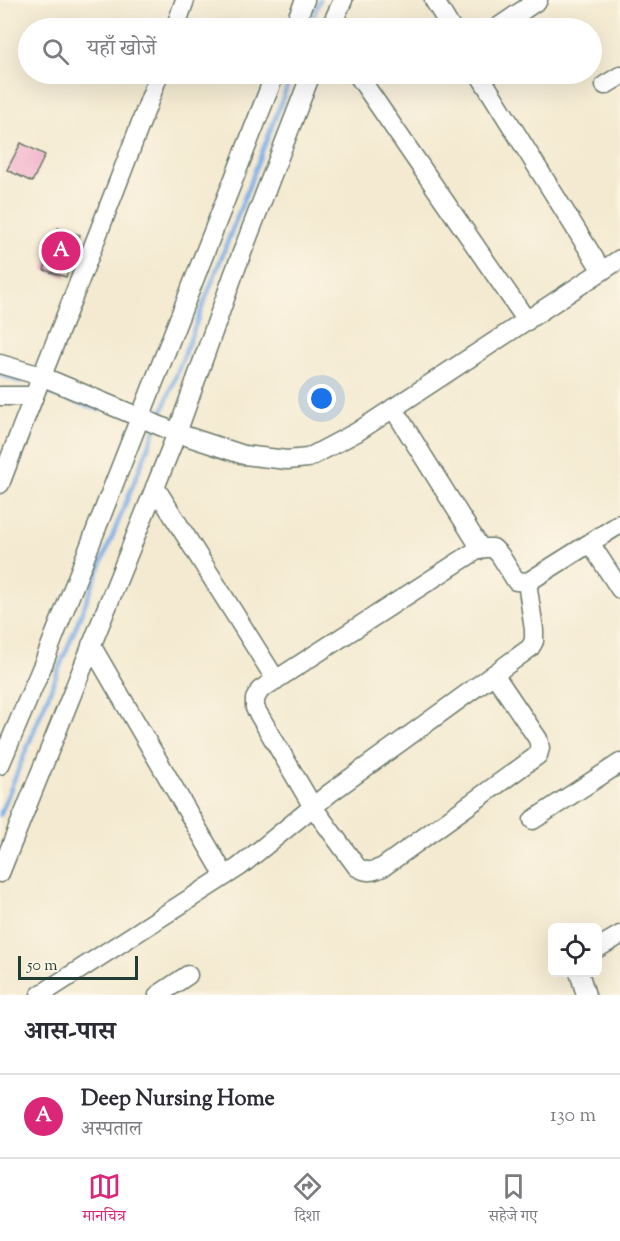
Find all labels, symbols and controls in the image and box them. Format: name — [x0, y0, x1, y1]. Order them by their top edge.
search box — [18, 18, 602, 84]
text: यहाँ खोजें — [87, 34, 156, 66]
icon: search — [39, 35, 72, 68]
pin: A — [42, 228, 80, 274]
your location — [307, 384, 336, 413]
map controls — [548, 923, 602, 977]
button: locate — [548, 923, 602, 977]
scale bar — [18, 953, 138, 980]
text: 50 m — [27, 955, 58, 978]
text: आस-पास — [24, 1014, 116, 1051]
text: Deep Nursing Home — [81, 1084, 275, 1116]
text: A — [35, 1102, 52, 1131]
text: 130 m — [550, 1102, 596, 1131]
text: अस्पताल — [81, 1116, 142, 1145]
tab: मानचित्र — [82, 1170, 126, 1231]
tab: दिशा — [291, 1170, 324, 1231]
tab: सहेजे गए — [489, 1170, 538, 1231]

